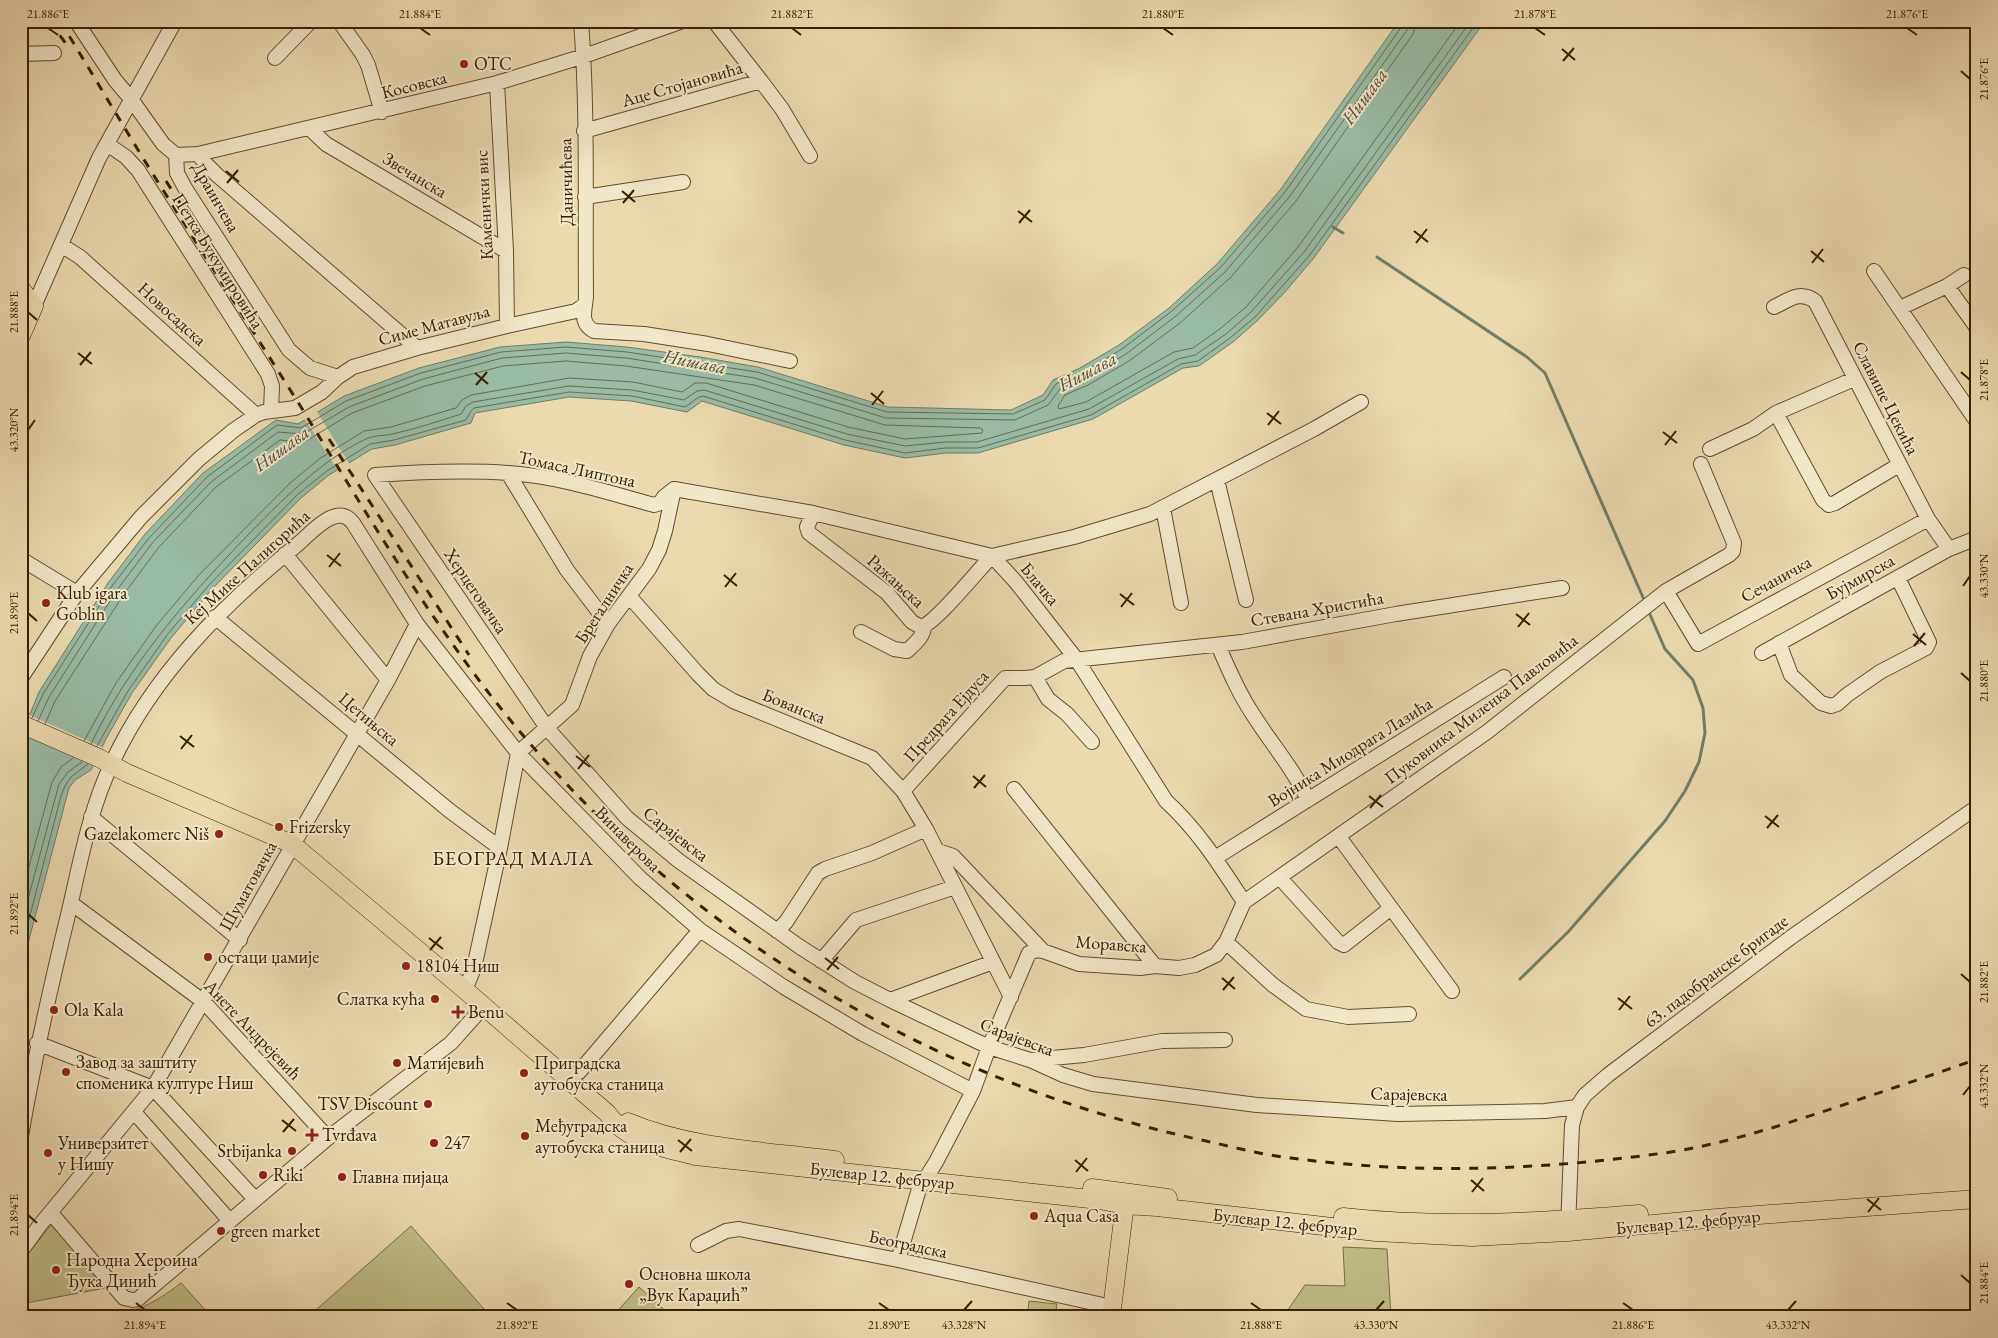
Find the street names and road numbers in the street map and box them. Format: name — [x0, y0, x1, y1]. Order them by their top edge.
street label: Аце Стојановића — [618, 55, 746, 112]
street label: Косовска — [379, 65, 450, 104]
street label: Даничићева — [553, 137, 578, 226]
street label: Звечанска — [379, 146, 452, 203]
street label: Каменички вис — [469, 149, 498, 261]
street label: Драинчева — [187, 157, 246, 237]
street label: Петка Букумировића — [167, 188, 270, 334]
street label: Новосадска — [133, 277, 212, 351]
street label: Симе Матавуља — [376, 298, 493, 350]
street label: Славише Цекића — [1848, 337, 1925, 459]
street label: Томаса Липтона — [516, 445, 639, 492]
street label: Кеј Мике Палигорића — [179, 503, 315, 629]
street label: Херцеговачка — [439, 543, 514, 639]
street label: Бујмирска — [1821, 548, 1899, 605]
street label: Ражањска — [863, 549, 931, 613]
street label: Сечаничка — [1736, 549, 1816, 607]
street label: Брегалничка — [569, 557, 639, 647]
street label: Блачка — [1016, 557, 1066, 611]
street label: Стевана Христића — [1249, 585, 1386, 632]
street label: Пуковника Миленка Павловића — [1379, 628, 1583, 789]
street label: Предрага Ејдуса — [898, 664, 994, 767]
street label: Бованска — [759, 682, 830, 729]
street label: Цетињска — [334, 687, 405, 751]
street label: Војника Миодрага Лазића — [1263, 691, 1437, 812]
street label: Винаверова — [590, 801, 667, 877]
street label: Сарајевска — [639, 801, 714, 867]
street label: Шуматовачка — [213, 836, 282, 935]
street label: 63. падобранске бригаде — [1639, 909, 1792, 1032]
street label: Моравска — [1075, 930, 1148, 958]
street label: Анете Андрејевић — [199, 974, 307, 1085]
street label: Сарајевска — [977, 1012, 1058, 1061]
street label: Сарајевска — [1370, 1081, 1449, 1106]
street label: Булевар 12. фебруар — [808, 1156, 956, 1195]
street label: Булевар 12. фебруар — [1211, 1202, 1359, 1241]
street label: Булевар 12. фебруар — [1614, 1204, 1761, 1239]
street label: Београдска — [867, 1224, 950, 1263]

